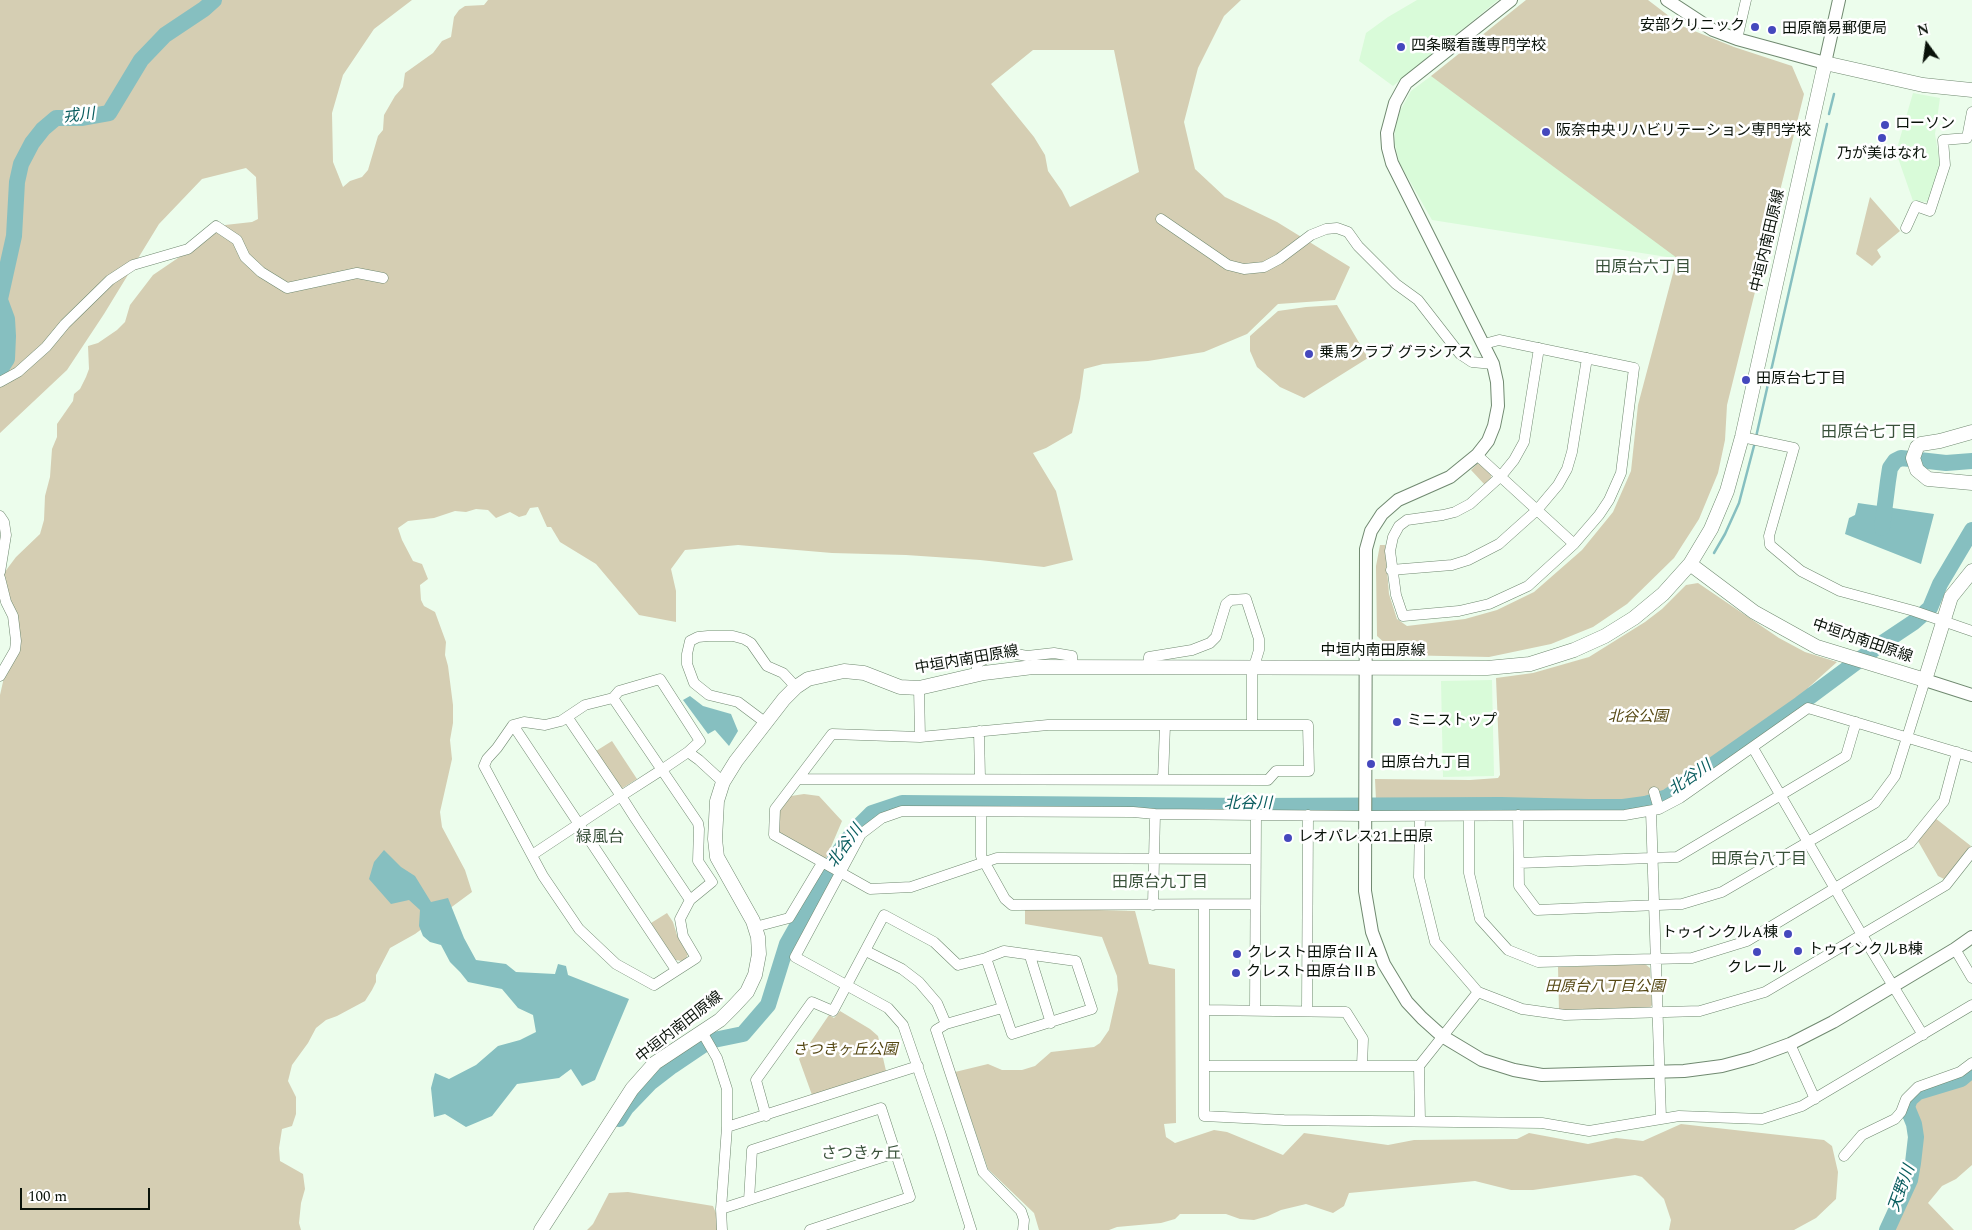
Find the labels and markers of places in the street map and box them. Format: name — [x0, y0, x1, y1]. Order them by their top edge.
place label: 安部クリニック — [1640, 18, 1745, 36]
marker: 安部クリニック — [1749, 21, 1761, 33]
place label: 田原簡易郵便局 — [1782, 21, 1887, 39]
marker: 田原簡易郵便局 — [1766, 24, 1778, 36]
place label: 四条畷看護専門学校 — [1411, 38, 1546, 56]
marker: 四条畷看護専門学校 — [1395, 41, 1407, 53]
place label: ローソン — [1895, 116, 1955, 134]
marker: ローソン — [1879, 119, 1891, 131]
place label: 阪奈中央リハビリテーション専門学校 — [1556, 123, 1811, 141]
marker: 阪奈中央リハビリテーション専門学校 — [1540, 126, 1552, 138]
marker: 乃が美はなれ — [1876, 132, 1888, 144]
place label: 乃が美はなれ — [1837, 146, 1927, 164]
place label: 乗馬クラブ グラシアス — [1319, 345, 1473, 363]
marker: 乗馬クラブ グラシアス — [1303, 348, 1315, 360]
place label: 田原台七丁目 — [1756, 371, 1846, 389]
marker: 田原台七丁目 — [1740, 374, 1752, 386]
place label: ミニストップ — [1407, 713, 1497, 731]
marker: ミニストップ — [1391, 716, 1403, 728]
place label: 田原台九丁目 — [1381, 755, 1471, 773]
marker: 田原台九丁目 — [1365, 758, 1377, 770]
place label: レオパレス21上田原 — [1298, 829, 1433, 847]
marker: レオパレス21上田原 — [1282, 832, 1294, 844]
place label: トゥインクルA棟 — [1662, 925, 1778, 943]
marker: トゥインクルA棟 — [1782, 928, 1794, 940]
place label: トゥインクルB棟 — [1808, 942, 1923, 960]
place label: クレスト田原台ⅡA — [1247, 945, 1378, 963]
marker: トゥインクルB棟 — [1792, 945, 1804, 957]
marker: クレール — [1751, 946, 1763, 958]
marker: クレスト田原台ⅡA — [1231, 948, 1243, 960]
place label: クレール — [1727, 960, 1787, 978]
place label: クレスト田原台ⅡB — [1246, 964, 1376, 982]
marker: クレスト田原台ⅡB — [1230, 967, 1242, 979]

